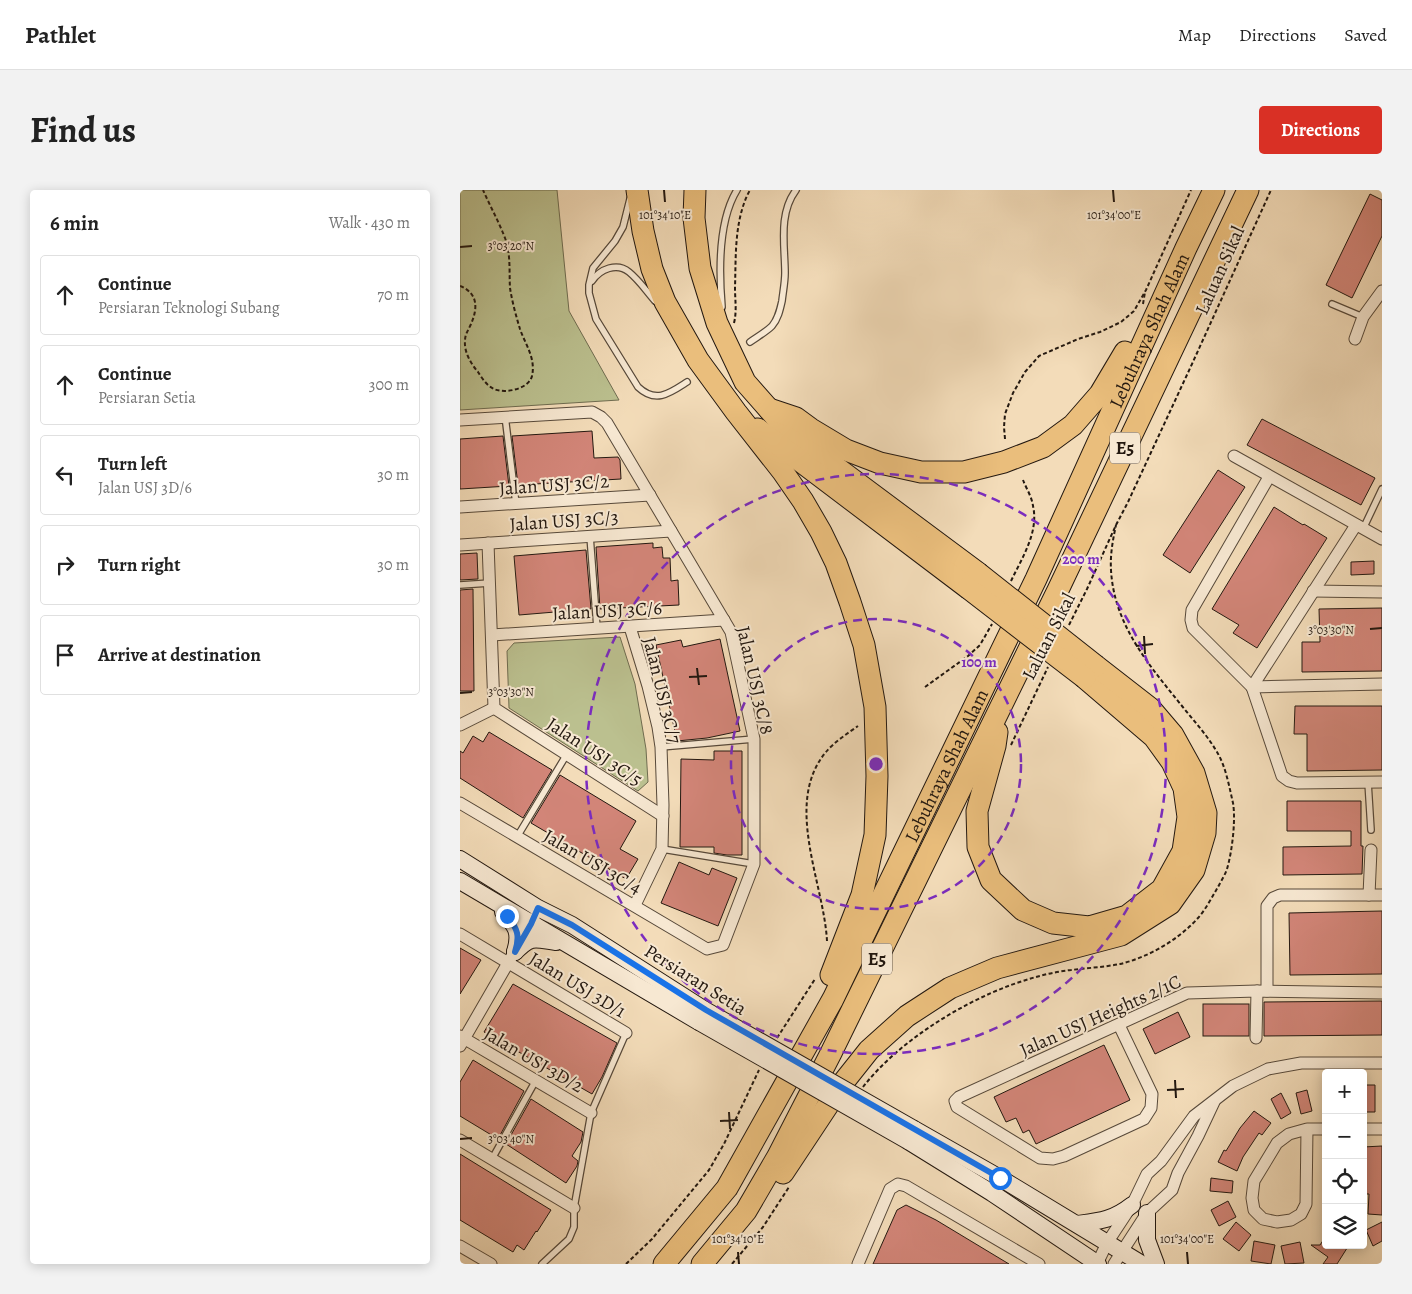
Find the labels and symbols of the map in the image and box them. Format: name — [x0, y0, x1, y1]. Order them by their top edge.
text: 101°34'10"E — [639, 207, 691, 223]
text: 101°34'00"E — [1087, 207, 1141, 223]
street label: Laluan Sikal — [1189, 222, 1251, 319]
text: 3°03'20"N — [488, 238, 535, 254]
street label: Lebuhraya Shah Alam — [1103, 249, 1196, 412]
road number: E5 — [1110, 432, 1140, 464]
street label: Jalan USJ 3C/2 — [498, 468, 610, 502]
street label: Jalan USJ 3C/3 — [509, 504, 619, 538]
text: 200 m — [1062, 549, 1100, 569]
street label: Laluan Sikal — [1016, 588, 1082, 684]
street label: Jalan USJ 3C/6 — [551, 595, 663, 627]
text: 3°03'30"N — [1308, 622, 1354, 638]
street label: Jalan USJ 3C/8 — [730, 624, 780, 737]
street label: Jalan USJ 3C/7 — [636, 634, 688, 746]
text: 100 m — [961, 652, 997, 672]
text: 3°03'30"N — [488, 684, 534, 700]
street label: Lebuhraya Shah Alam — [899, 684, 995, 847]
street label: Jalan USJ 3C/5 — [542, 711, 647, 793]
centre of rings — [867, 755, 885, 773]
street label: Jalan USJ 3C/4 — [538, 823, 647, 901]
route end — [496, 905, 519, 928]
street label: Persiaran Setia — [639, 938, 752, 1022]
road number: E5 — [862, 944, 892, 974]
street label: Jalan USJ 3D/1 — [524, 946, 631, 1024]
street label: Jalan USJ Heights 2/1C — [1016, 969, 1185, 1063]
street label: Jalan USJ 3D/2 — [479, 1021, 588, 1099]
text: 3°03'40"N — [488, 1131, 534, 1147]
route start — [989, 1167, 1012, 1190]
text: 101°34'10"E — [712, 1231, 764, 1247]
text: 101°34'00"E — [1160, 1231, 1214, 1247]

